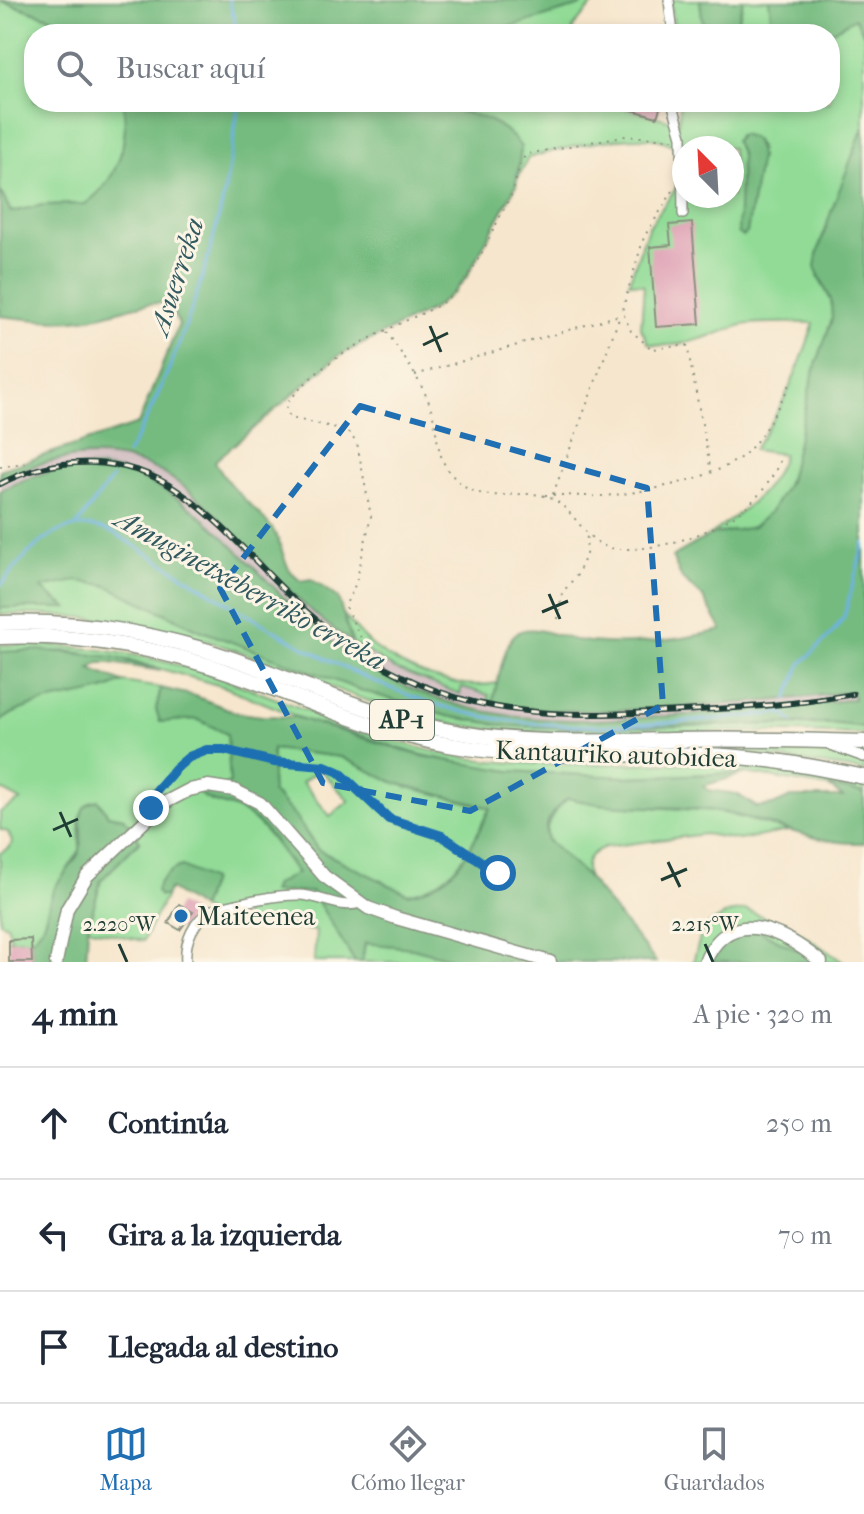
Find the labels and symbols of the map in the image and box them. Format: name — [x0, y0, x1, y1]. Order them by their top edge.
north arrow — [672, 136, 744, 208]
water label: Asuerreka — [141, 214, 211, 341]
water label: Amuginetxeberriko erreka — [108, 500, 391, 677]
road number: AP-1 — [370, 700, 434, 740]
street label: Kantauriko autobidea — [495, 735, 738, 774]
route end — [133, 790, 169, 826]
route start — [480, 855, 516, 891]
place label: Maiteenea — [197, 901, 316, 932]
marker: Maiteenea — [172, 907, 190, 925]
text: 2.220°W — [83, 913, 157, 936]
text: 2.215°W — [671, 913, 740, 936]

